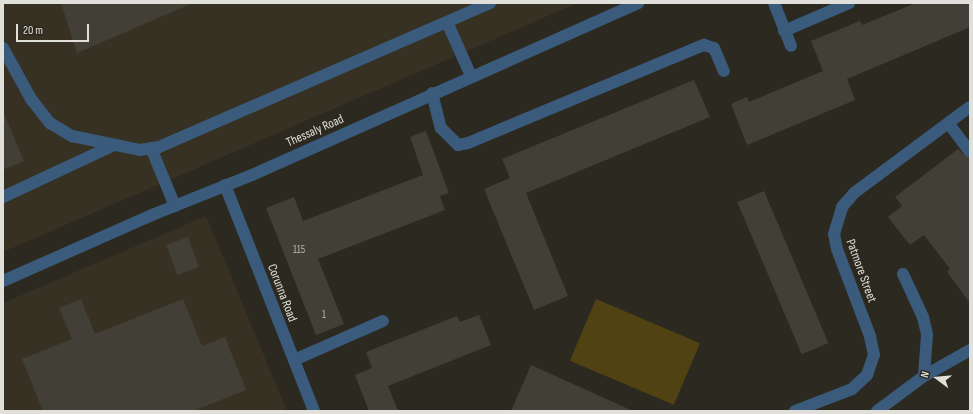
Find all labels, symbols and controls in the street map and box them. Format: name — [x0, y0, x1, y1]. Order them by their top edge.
scale bar — [18, 16, 91, 42]
text: 20 m — [23, 23, 43, 38]
street label: Thessaly Road — [284, 111, 346, 151]
street label: Patmore Street — [842, 237, 880, 305]
house number: 115 — [293, 243, 305, 257]
street label: Corunna Road — [264, 262, 300, 324]
house number: 1 — [322, 308, 326, 322]
north arrow — [917, 358, 957, 398]
text: N — [918, 370, 932, 379]

